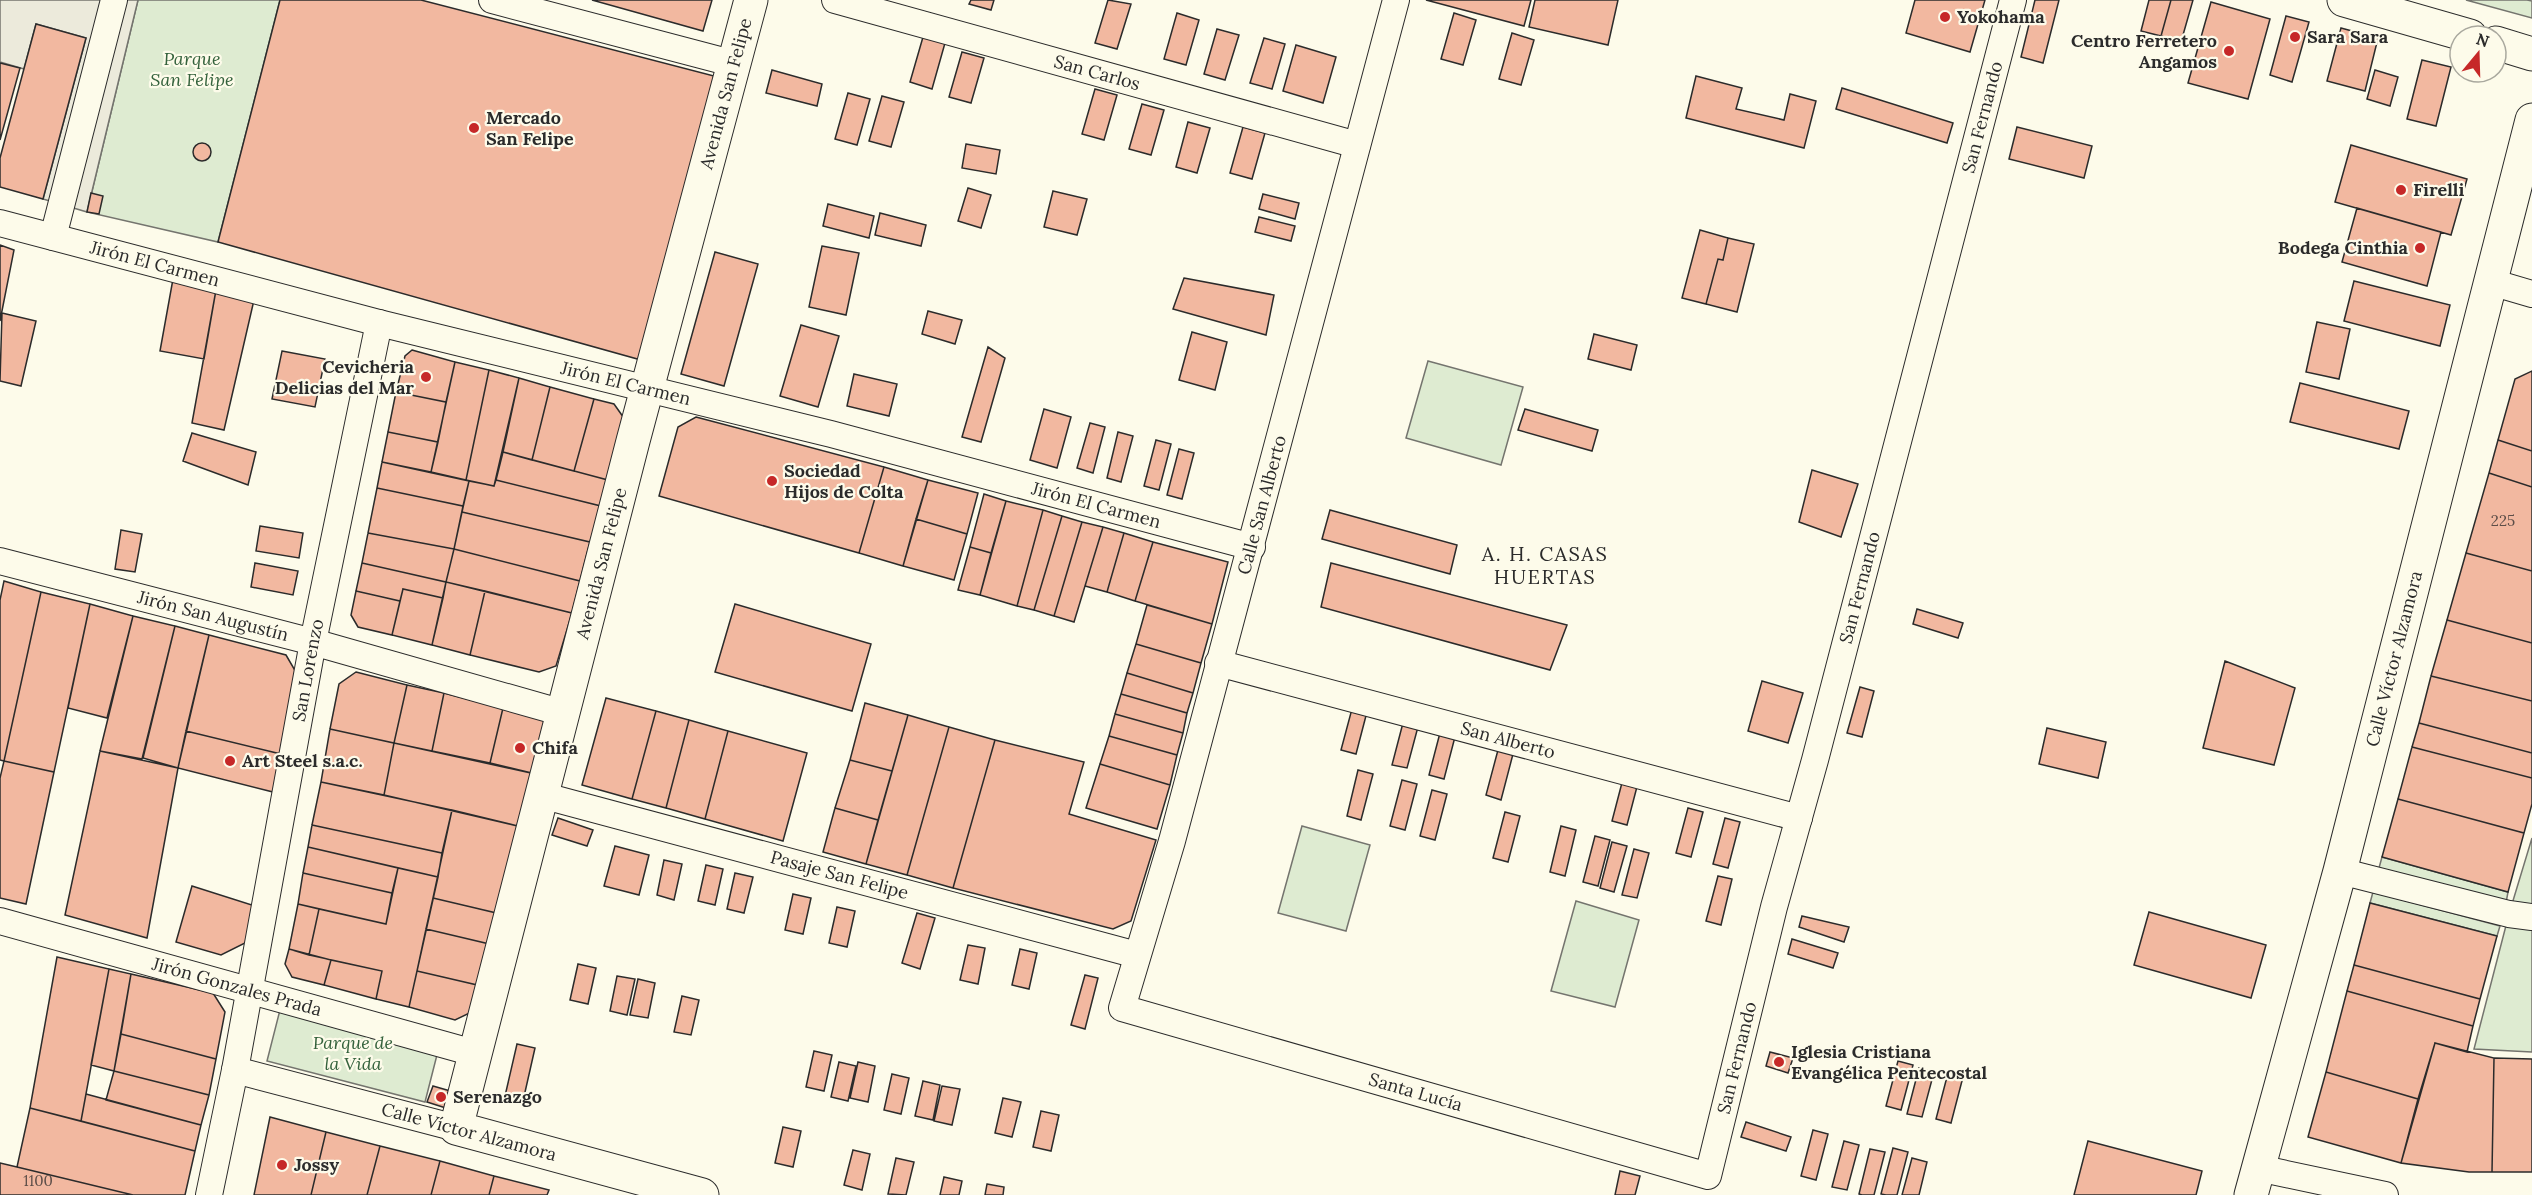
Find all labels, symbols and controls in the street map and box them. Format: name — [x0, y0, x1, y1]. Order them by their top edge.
place label: Yokohama — [1957, 5, 2045, 28]
marker: Yokohama — [1938, 10, 1952, 24]
street label: Avenida San Felipe — [694, 15, 757, 173]
north arrow — [2448, 24, 2508, 84]
place label: Sara Sara — [2307, 25, 2389, 48]
text: N — [2474, 28, 2492, 51]
place label: Centro Ferretero Angamos — [2071, 29, 2217, 73]
marker: Sara Sara — [2288, 30, 2302, 44]
marker: Centro Ferretero Angamos — [2222, 44, 2236, 58]
park label: Parque San Felipe — [150, 47, 234, 91]
street label: San Carlos — [1051, 49, 1143, 95]
street label: San Fernando — [1956, 59, 2008, 176]
place label: Mercado San Felipe — [486, 106, 574, 150]
marker: Mercado San Felipe — [467, 121, 481, 135]
place label: Firelli — [2413, 178, 2464, 201]
marker: Firelli — [2394, 183, 2408, 197]
street label: Jirón El Carmen — [87, 235, 222, 291]
place label: Bodega Cinthia — [2278, 236, 2409, 259]
marker: Bodega Cinthia — [2413, 241, 2427, 255]
place label: Cevicheria Delicias del Mar — [275, 355, 415, 399]
street label: Jirón El Carmen — [558, 356, 693, 410]
marker: Cevicheria Delicias del Mar — [419, 370, 433, 384]
street label: Calle San Alberto — [1232, 433, 1291, 577]
place label: Sociedad Hijos de Colta — [784, 459, 904, 503]
marker: Sociedad Hijos de Colta — [765, 474, 779, 488]
street label: Jirón El Carmen — [1028, 476, 1164, 533]
street label: Avenida San Felipe — [570, 485, 632, 642]
house number: 225 — [2491, 511, 2515, 530]
street label: San Fernando — [1834, 529, 1885, 646]
district label: A. H. CASAS HUERTAS — [1481, 541, 1608, 589]
street label: Calle Víctor Alzamora — [2360, 568, 2427, 749]
street label: Jirón San Augustín — [134, 585, 291, 646]
street label: San Lorenzo — [287, 617, 328, 723]
street label: San Alberto — [1458, 716, 1558, 763]
place label: Chifa — [532, 736, 579, 759]
marker: Chifa — [513, 741, 527, 755]
place label: Art Steel s.a.c. — [242, 749, 363, 772]
marker: Art Steel s.a.c. — [223, 754, 237, 768]
street label: Pasaje San Felipe — [768, 845, 911, 904]
street label: Jirón Gonzales Prada — [149, 952, 325, 1021]
street label: San Fernando — [1712, 999, 1761, 1116]
park label: Parque de la Vida — [313, 1031, 393, 1075]
place label: Iglesia Cristiana Evangélica Pentecostal — [1791, 1040, 1988, 1084]
marker: Iglesia Cristiana Evangélica Pentecostal — [1772, 1055, 1786, 1069]
street label: Santa Lucía — [1366, 1067, 1465, 1116]
place label: Serenazgo — [453, 1085, 542, 1108]
marker: Serenazgo — [434, 1090, 448, 1104]
street label: Calle Víctor Alzamora — [379, 1097, 559, 1166]
place label: Jossy — [294, 1153, 339, 1176]
marker: Jossy — [275, 1158, 289, 1172]
house number: 1100 — [23, 1171, 53, 1190]

